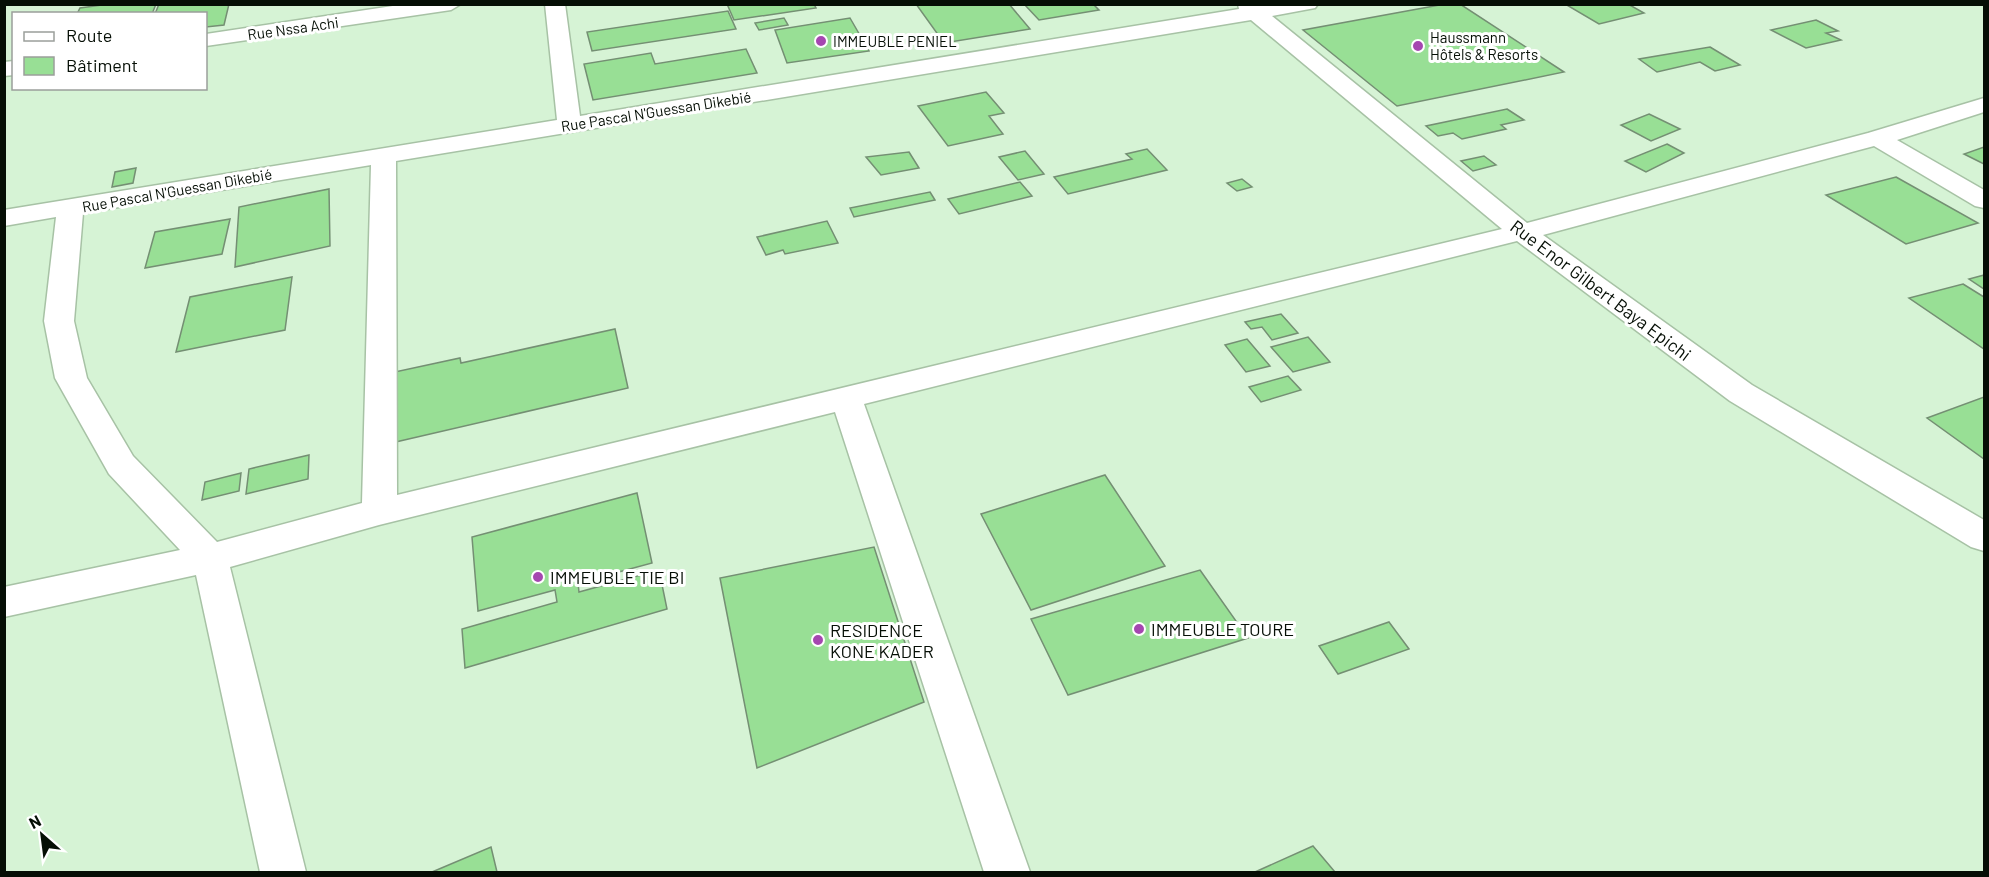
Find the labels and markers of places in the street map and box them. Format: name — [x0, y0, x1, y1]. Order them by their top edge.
place label: Haussmann Hôtels & Resorts — [1430, 28, 1538, 63]
place label: IMMEUBLE PENIEL — [833, 32, 957, 50]
marker: IMMEUBLE PENIEL — [814, 34, 828, 48]
marker: Haussmann Hôtels & Resorts — [1411, 39, 1425, 53]
place label: IMMEUBLE TIE BI — [550, 566, 684, 588]
marker: IMMEUBLE TIE BI — [531, 570, 545, 584]
place label: IMMEUBLE TOURE — [1151, 618, 1294, 640]
place label: RESIDENCE KONE KADER — [830, 619, 934, 662]
marker: IMMEUBLE TOURE — [1132, 622, 1146, 636]
marker: RESIDENCE KONE KADER — [811, 633, 825, 647]

